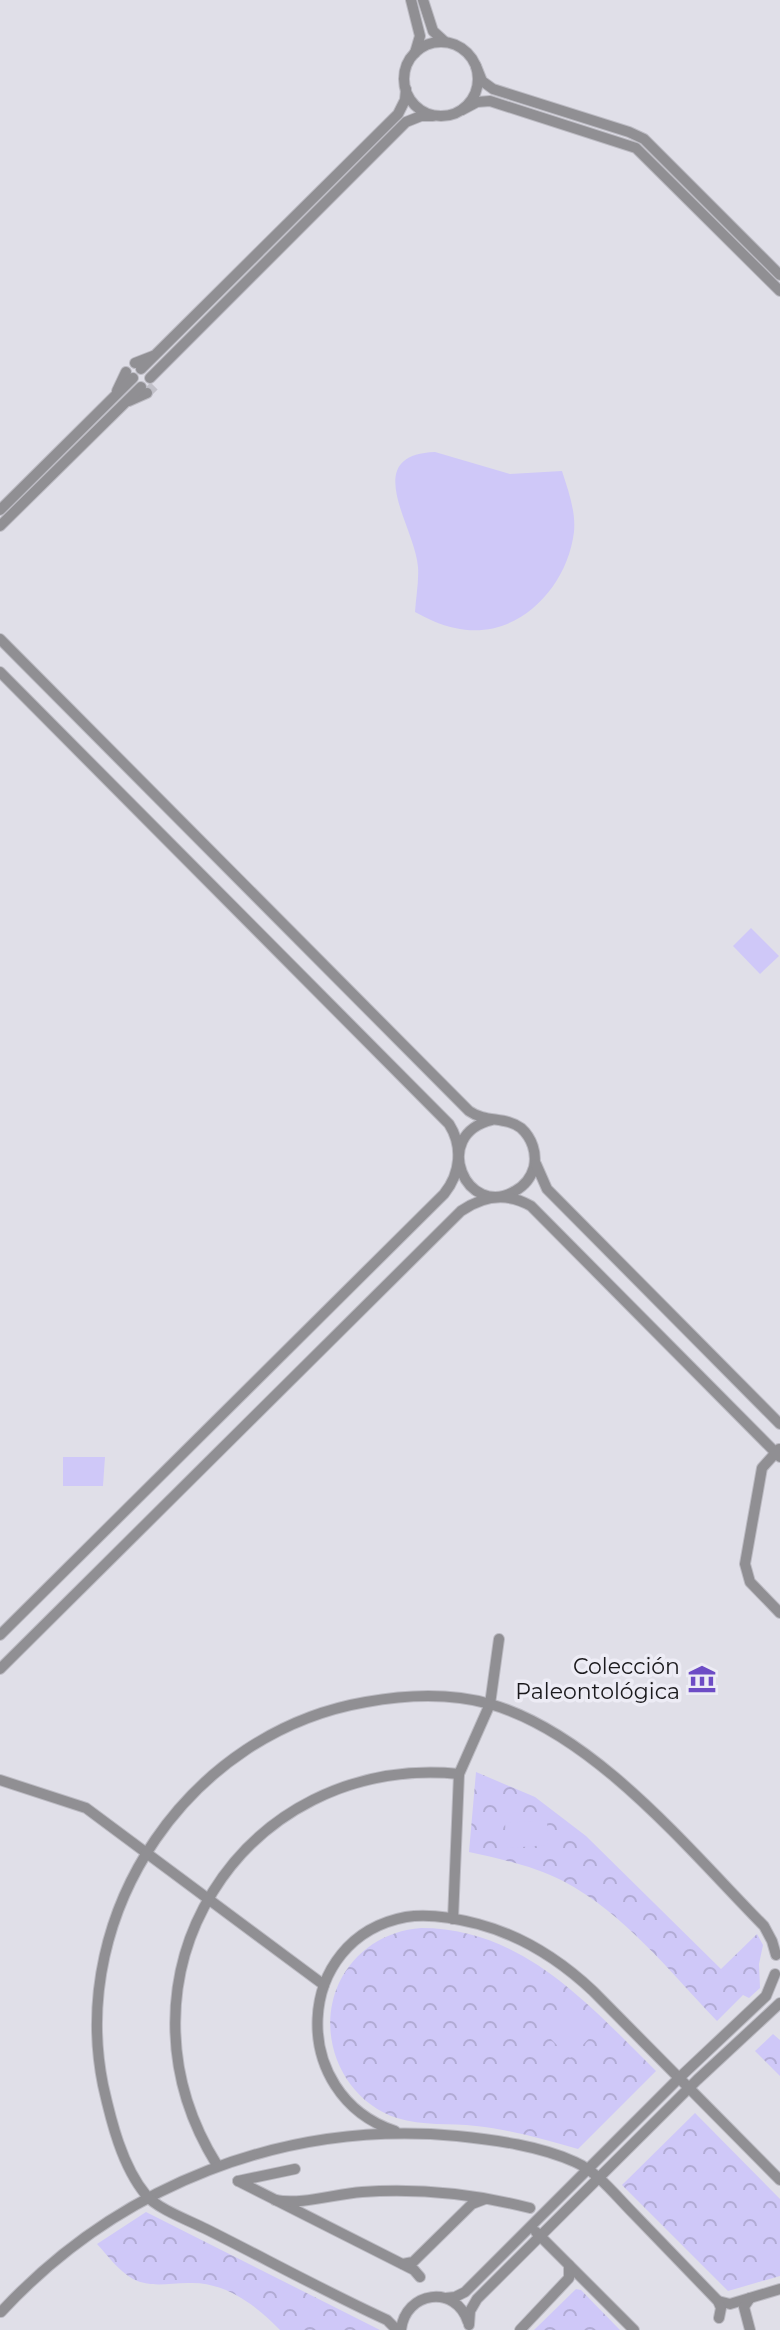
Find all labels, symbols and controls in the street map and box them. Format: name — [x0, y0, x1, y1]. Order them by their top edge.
place label: Colección Paleontológica — [515, 1653, 680, 1705]
museum icon: Colección Paleontológica — [687, 1664, 717, 1694]

